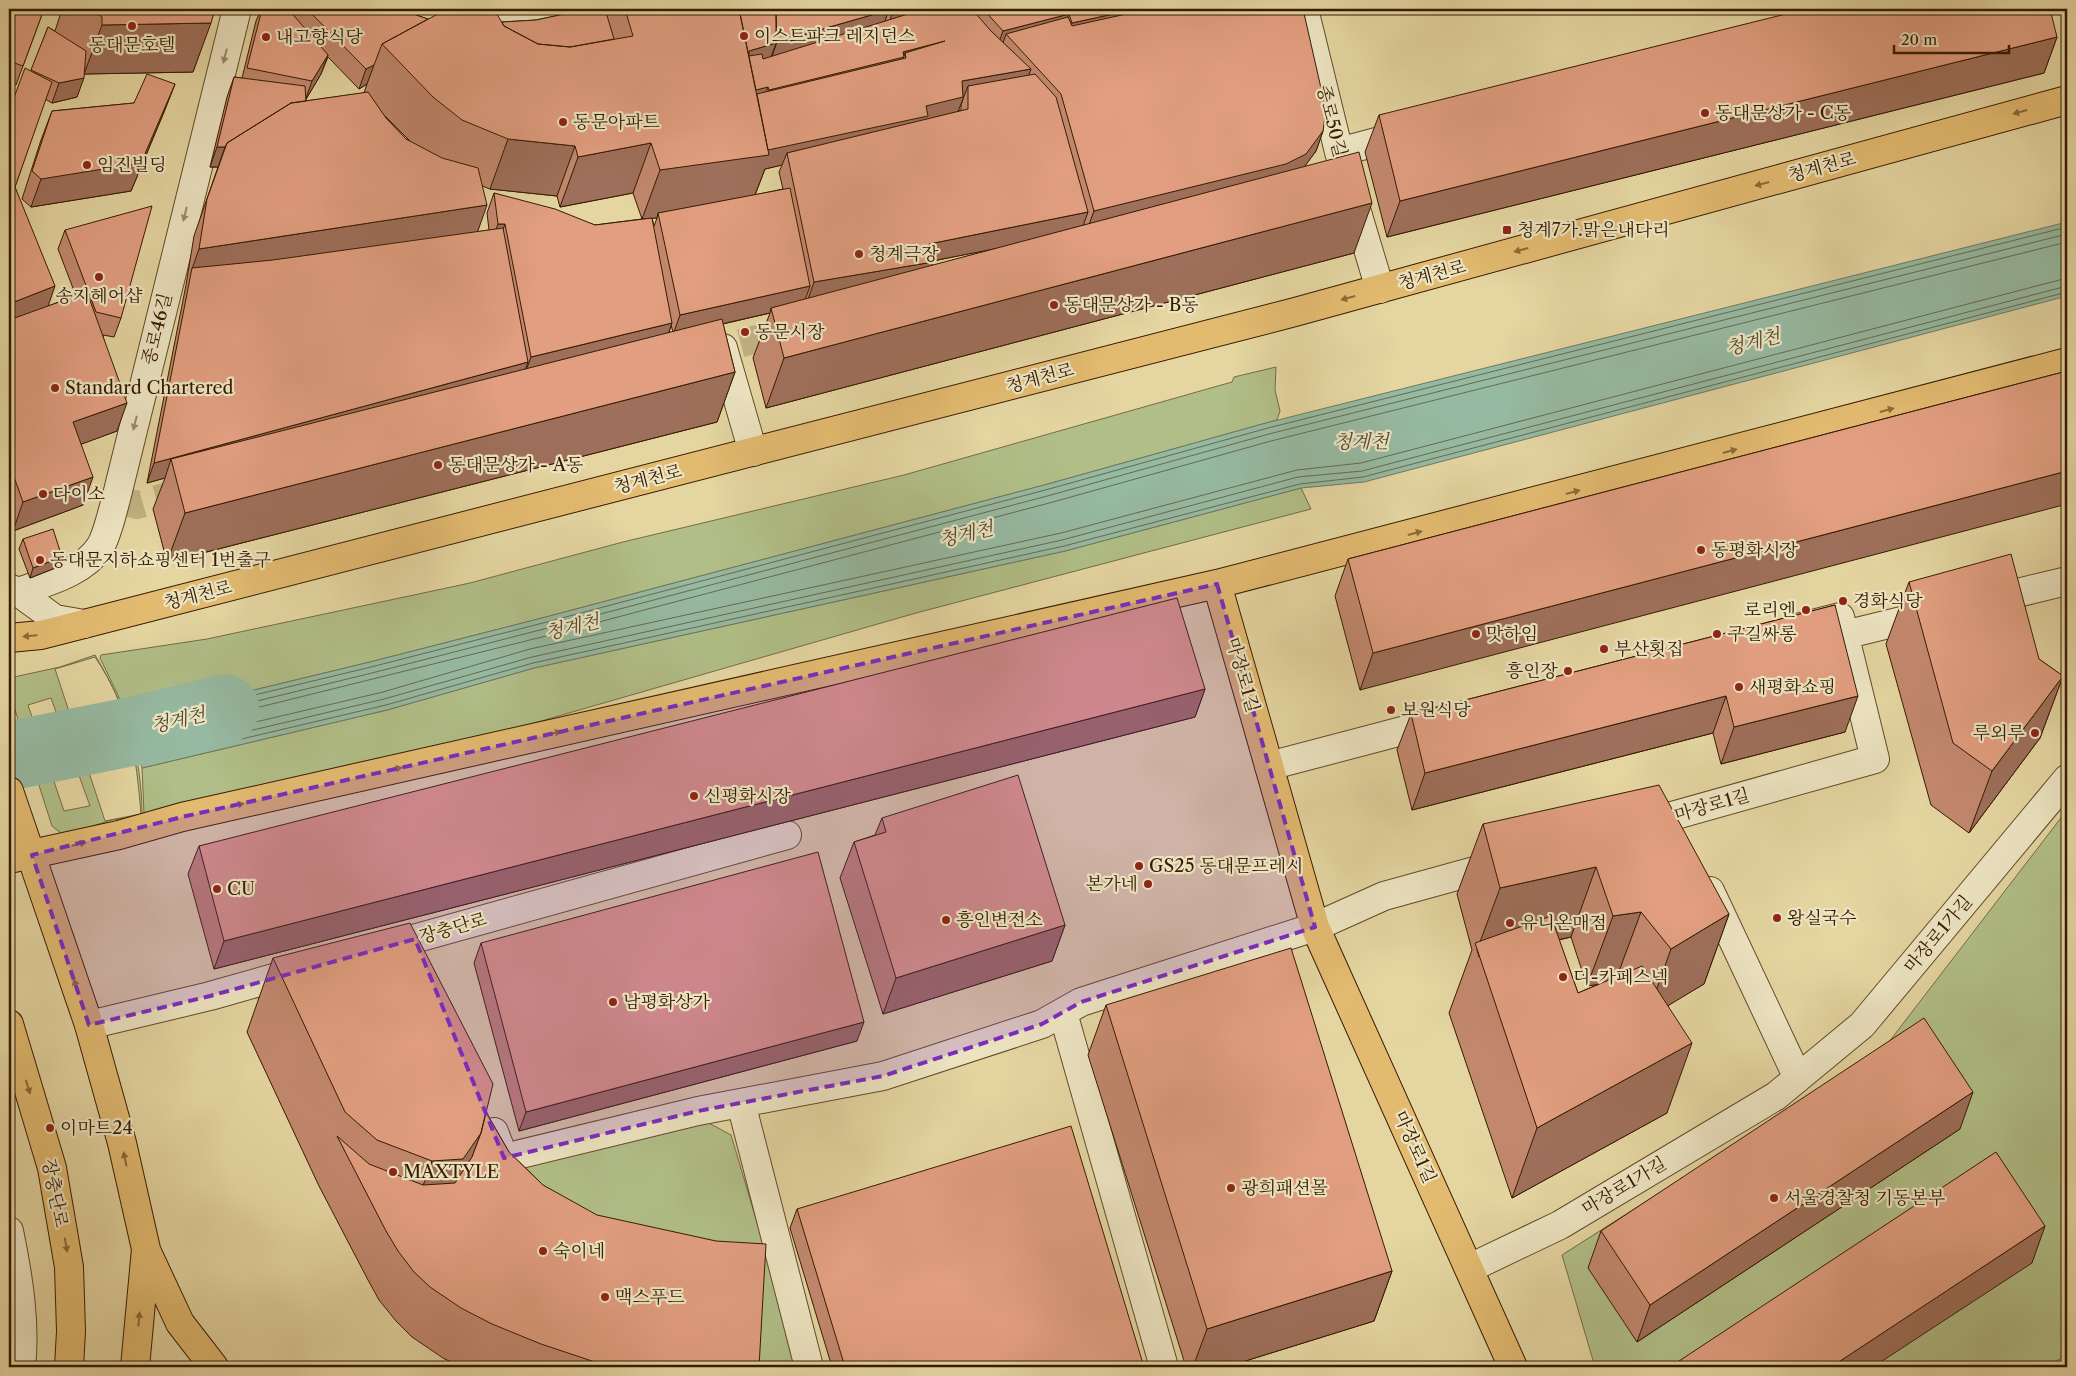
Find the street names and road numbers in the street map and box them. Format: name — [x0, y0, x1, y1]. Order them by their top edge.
street label: 종로50길 — [1312, 83, 1352, 159]
street label: 청계천로 — [1786, 147, 1858, 187]
street label: 청계천로 — [1396, 255, 1468, 295]
street label: 종로46길 — [137, 291, 177, 367]
street label: 청계천로 — [1004, 358, 1076, 398]
street label: 청계천로 — [612, 460, 684, 498]
street label: 청계천로 — [162, 576, 234, 614]
street label: 마장로1길 — [1222, 635, 1264, 715]
street label: 마장로1길 — [1672, 784, 1752, 826]
street label: 마장로1가길 — [1899, 891, 1977, 977]
street label: 장충단로 — [417, 908, 489, 948]
street label: 마장로1길 — [1389, 1107, 1441, 1187]
street label: 마장로1가길 — [1578, 1152, 1670, 1220]
street label: 장충단로 — [38, 1157, 72, 1229]

